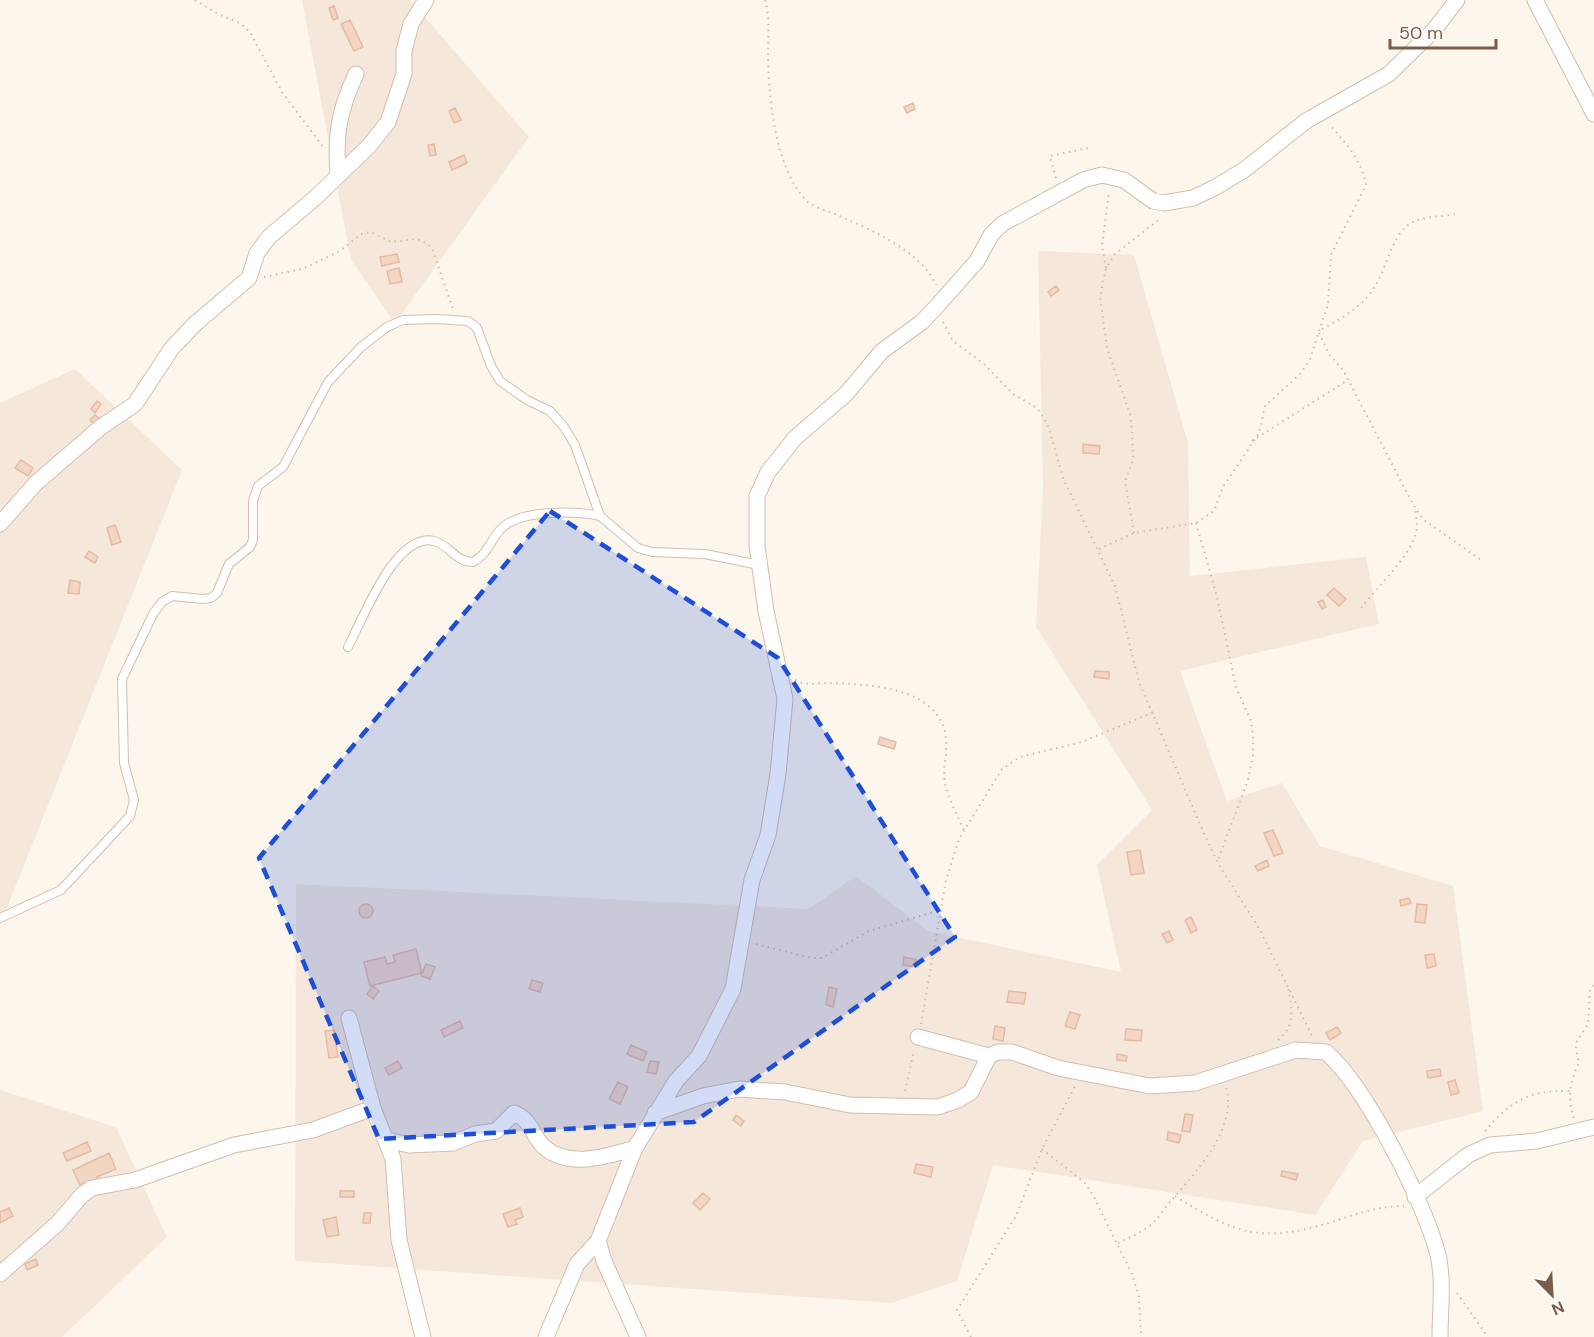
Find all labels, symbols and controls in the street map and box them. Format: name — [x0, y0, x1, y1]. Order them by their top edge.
scale bar — [1390, 12, 1496, 50]
text: 50 m — [1399, 21, 1443, 45]
north arrow — [1522, 1265, 1582, 1325]
text: N — [1548, 1296, 1567, 1320]

